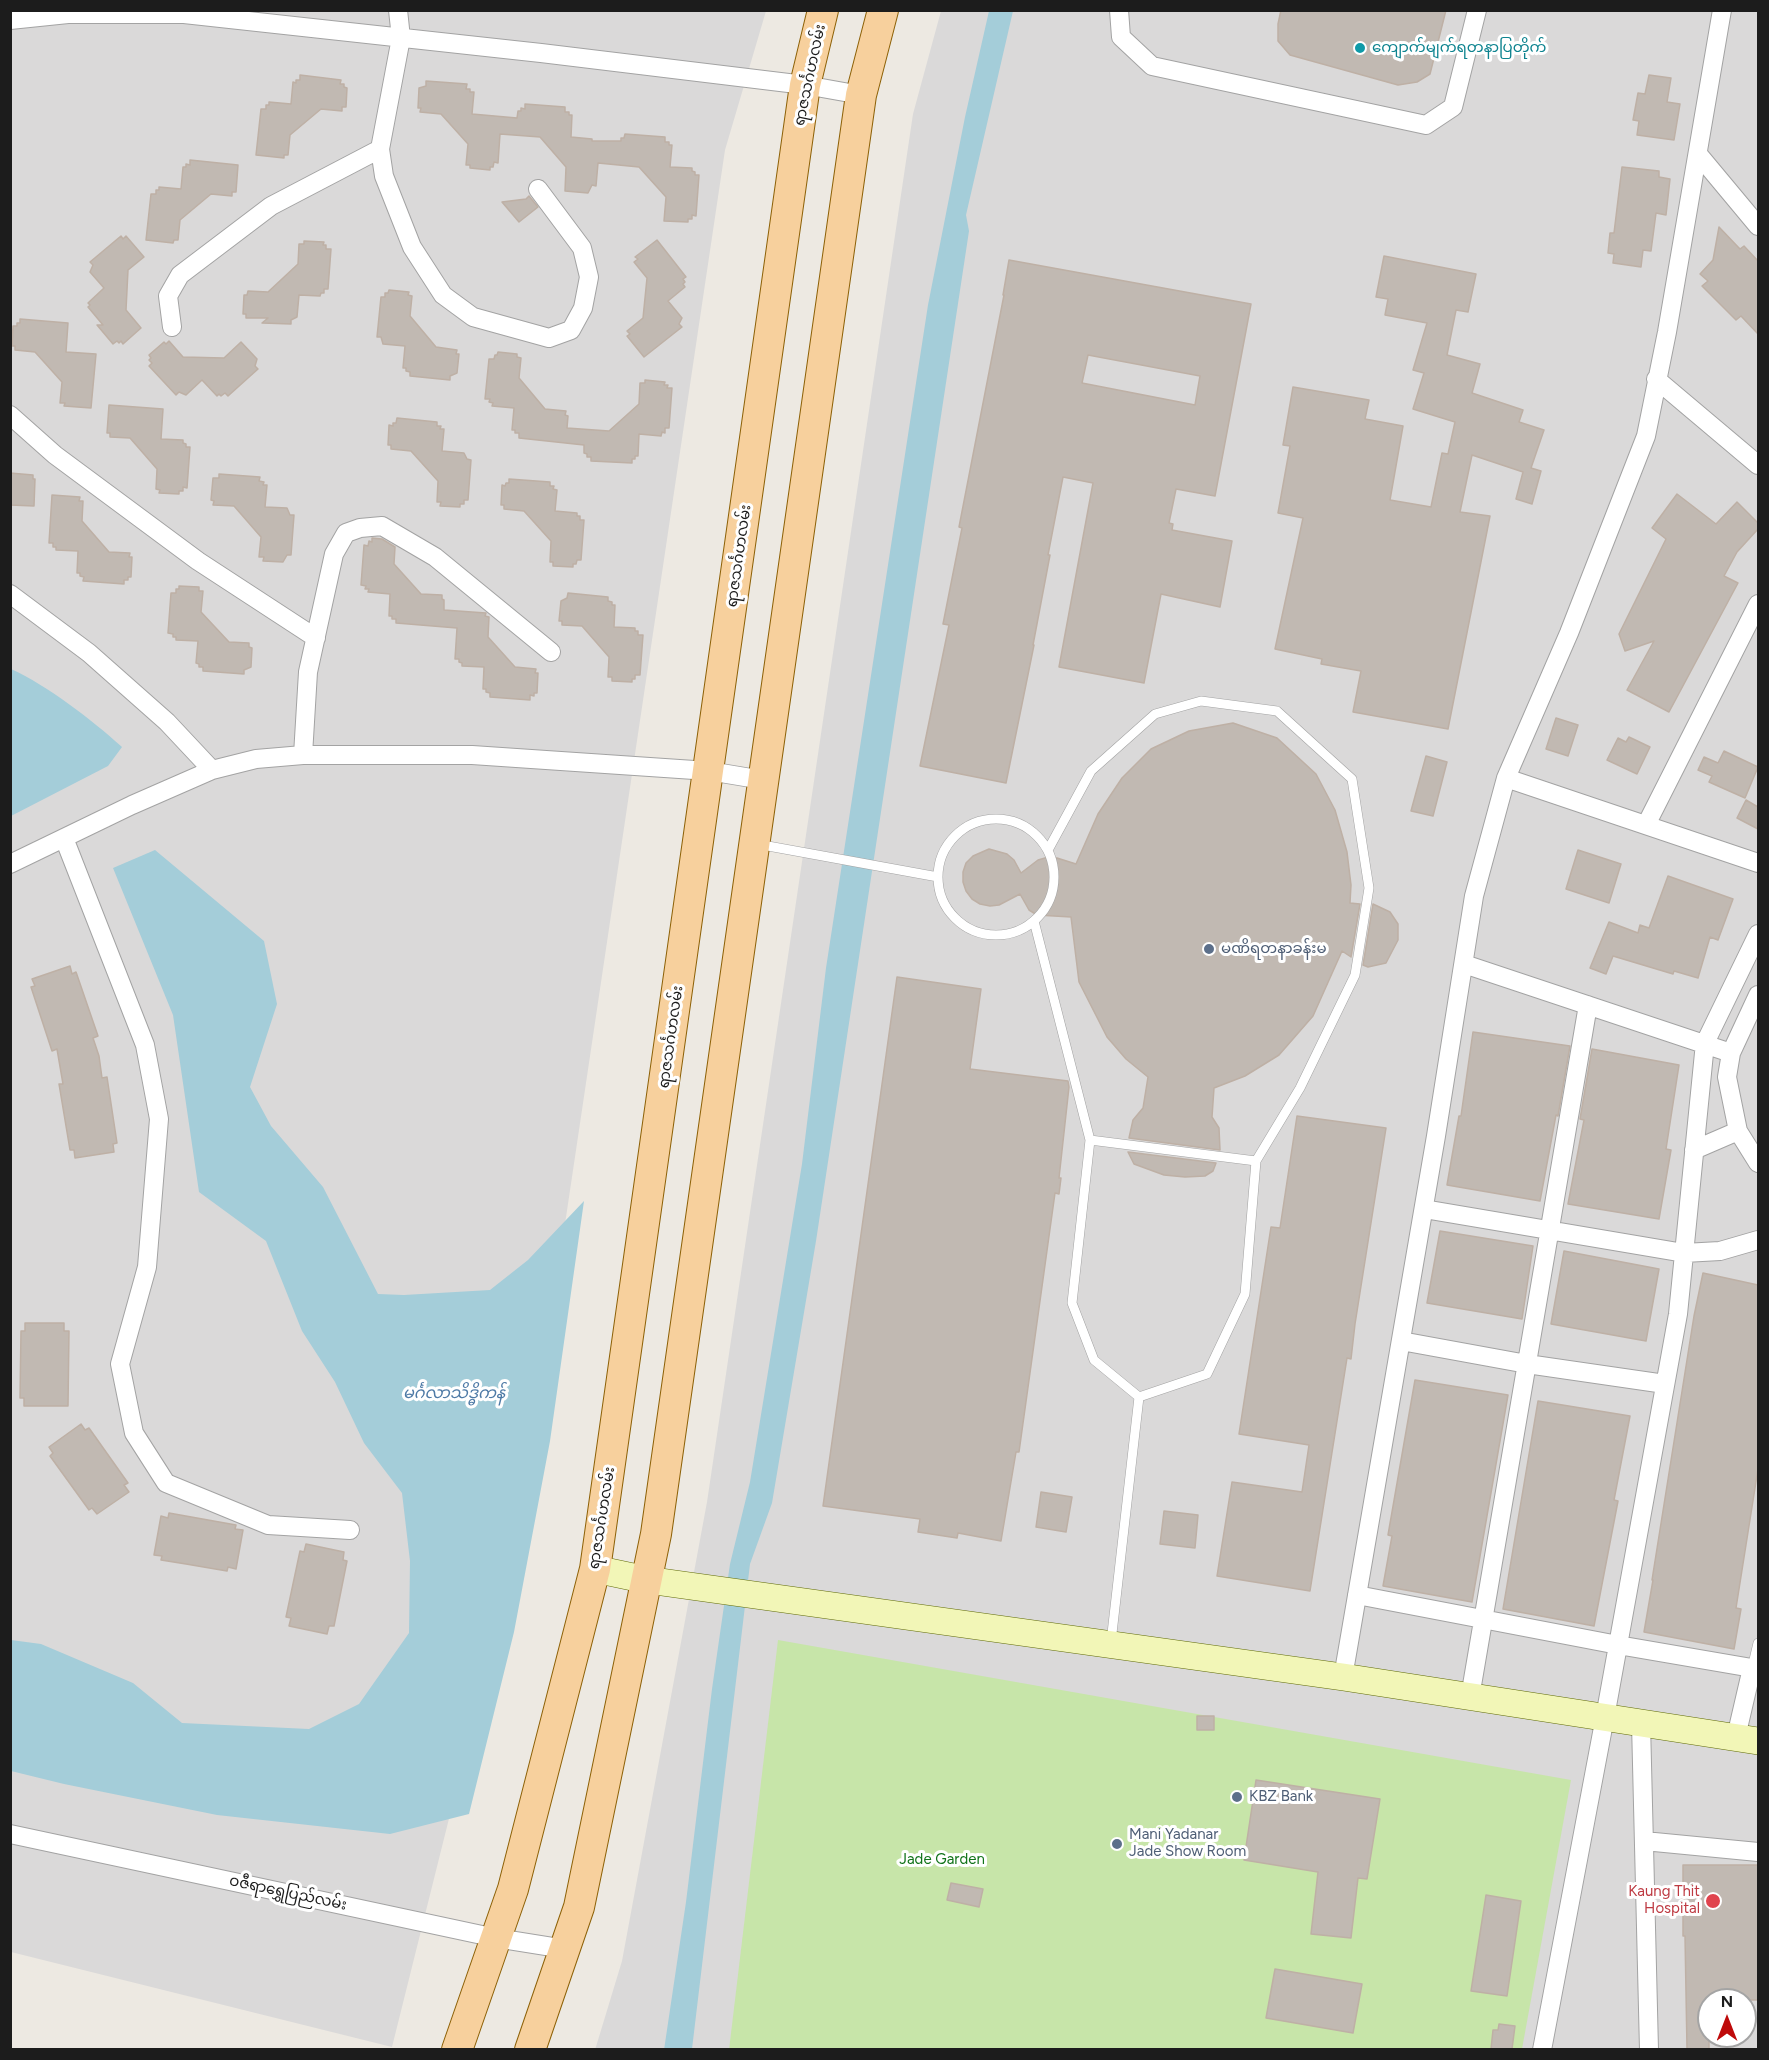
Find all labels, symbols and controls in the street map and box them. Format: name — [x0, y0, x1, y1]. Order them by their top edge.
street label: ရာဇသင်္ဂဟလမ်း — [790, 23, 830, 127]
place label: ကျောက်မျက်ရတနာပြတိုက် — [1372, 39, 1546, 57]
marker: ကျောက်မျက်ရတနာပြတိုက် — [1353, 41, 1367, 55]
street label: ရာဇသင်္ဂဟလမ်း — [723, 504, 755, 608]
place label: မဏိရတနာခန်းမ — [1221, 940, 1327, 958]
marker: မဏိရတနာခန်းမ — [1202, 942, 1216, 956]
street label: ရာဇသင်္ဂဟလမ်း — [655, 985, 687, 1089]
water label: မင်္ဂလာသိဒ္ဓိကန် — [403, 1383, 505, 1403]
street label: ရာဇသင်္ဂဟလမ်း — [585, 1466, 619, 1570]
place label: KBZ Bank — [1249, 1788, 1313, 1806]
marker: KBZ Bank — [1230, 1790, 1244, 1804]
place label: Mani Yadanar Jade Show Room — [1129, 1826, 1246, 1861]
marker: Mani Yadanar Jade Show Room — [1110, 1837, 1124, 1851]
park label: Jade Garden — [899, 1851, 985, 1869]
street label: ဝဇီရာရွှေပြည်လမ်း — [228, 1872, 348, 1914]
place label: Kaung Thit Hospital — [1628, 1883, 1700, 1918]
marker: Kaung Thit Hospital — [1704, 1892, 1722, 1910]
north arrow — [1697, 1988, 1757, 2048]
text: N — [1721, 1992, 1733, 2011]

